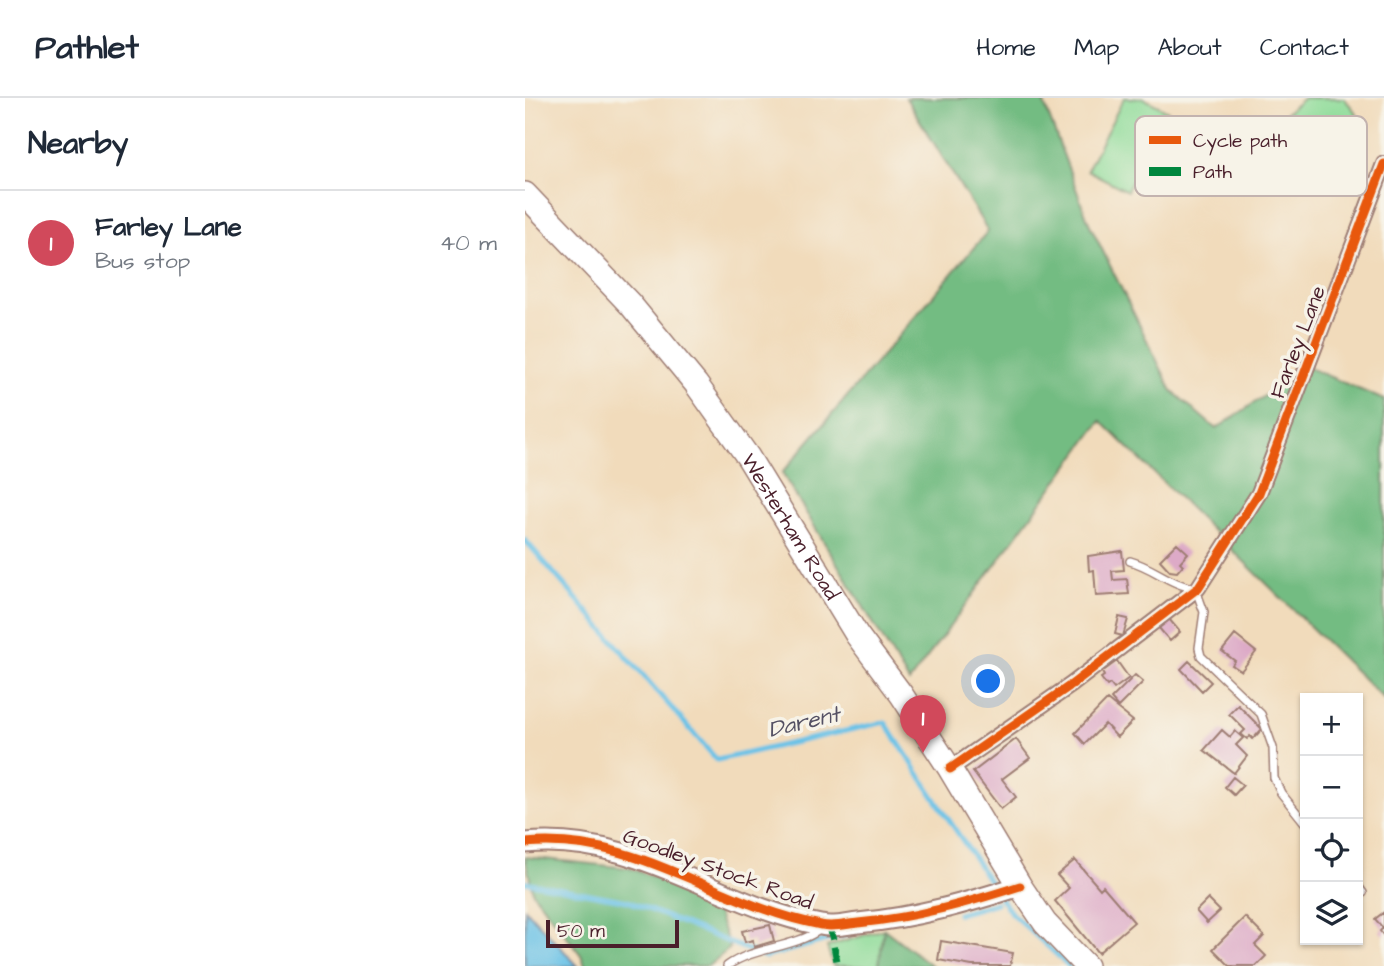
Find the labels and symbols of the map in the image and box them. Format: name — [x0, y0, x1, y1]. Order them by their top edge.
legend — [1135, 116, 1367, 196]
text: Cycle path — [1193, 128, 1288, 156]
text: Path — [1193, 159, 1232, 186]
street label: Farley Lane — [1263, 281, 1335, 403]
street label: Westerham Road — [735, 448, 847, 606]
your location — [971, 664, 1005, 698]
pin: 1 — [900, 695, 946, 753]
water label: Darent — [765, 698, 846, 746]
street label: Goodley Stock Road — [618, 821, 817, 919]
scale bar — [546, 917, 679, 949]

